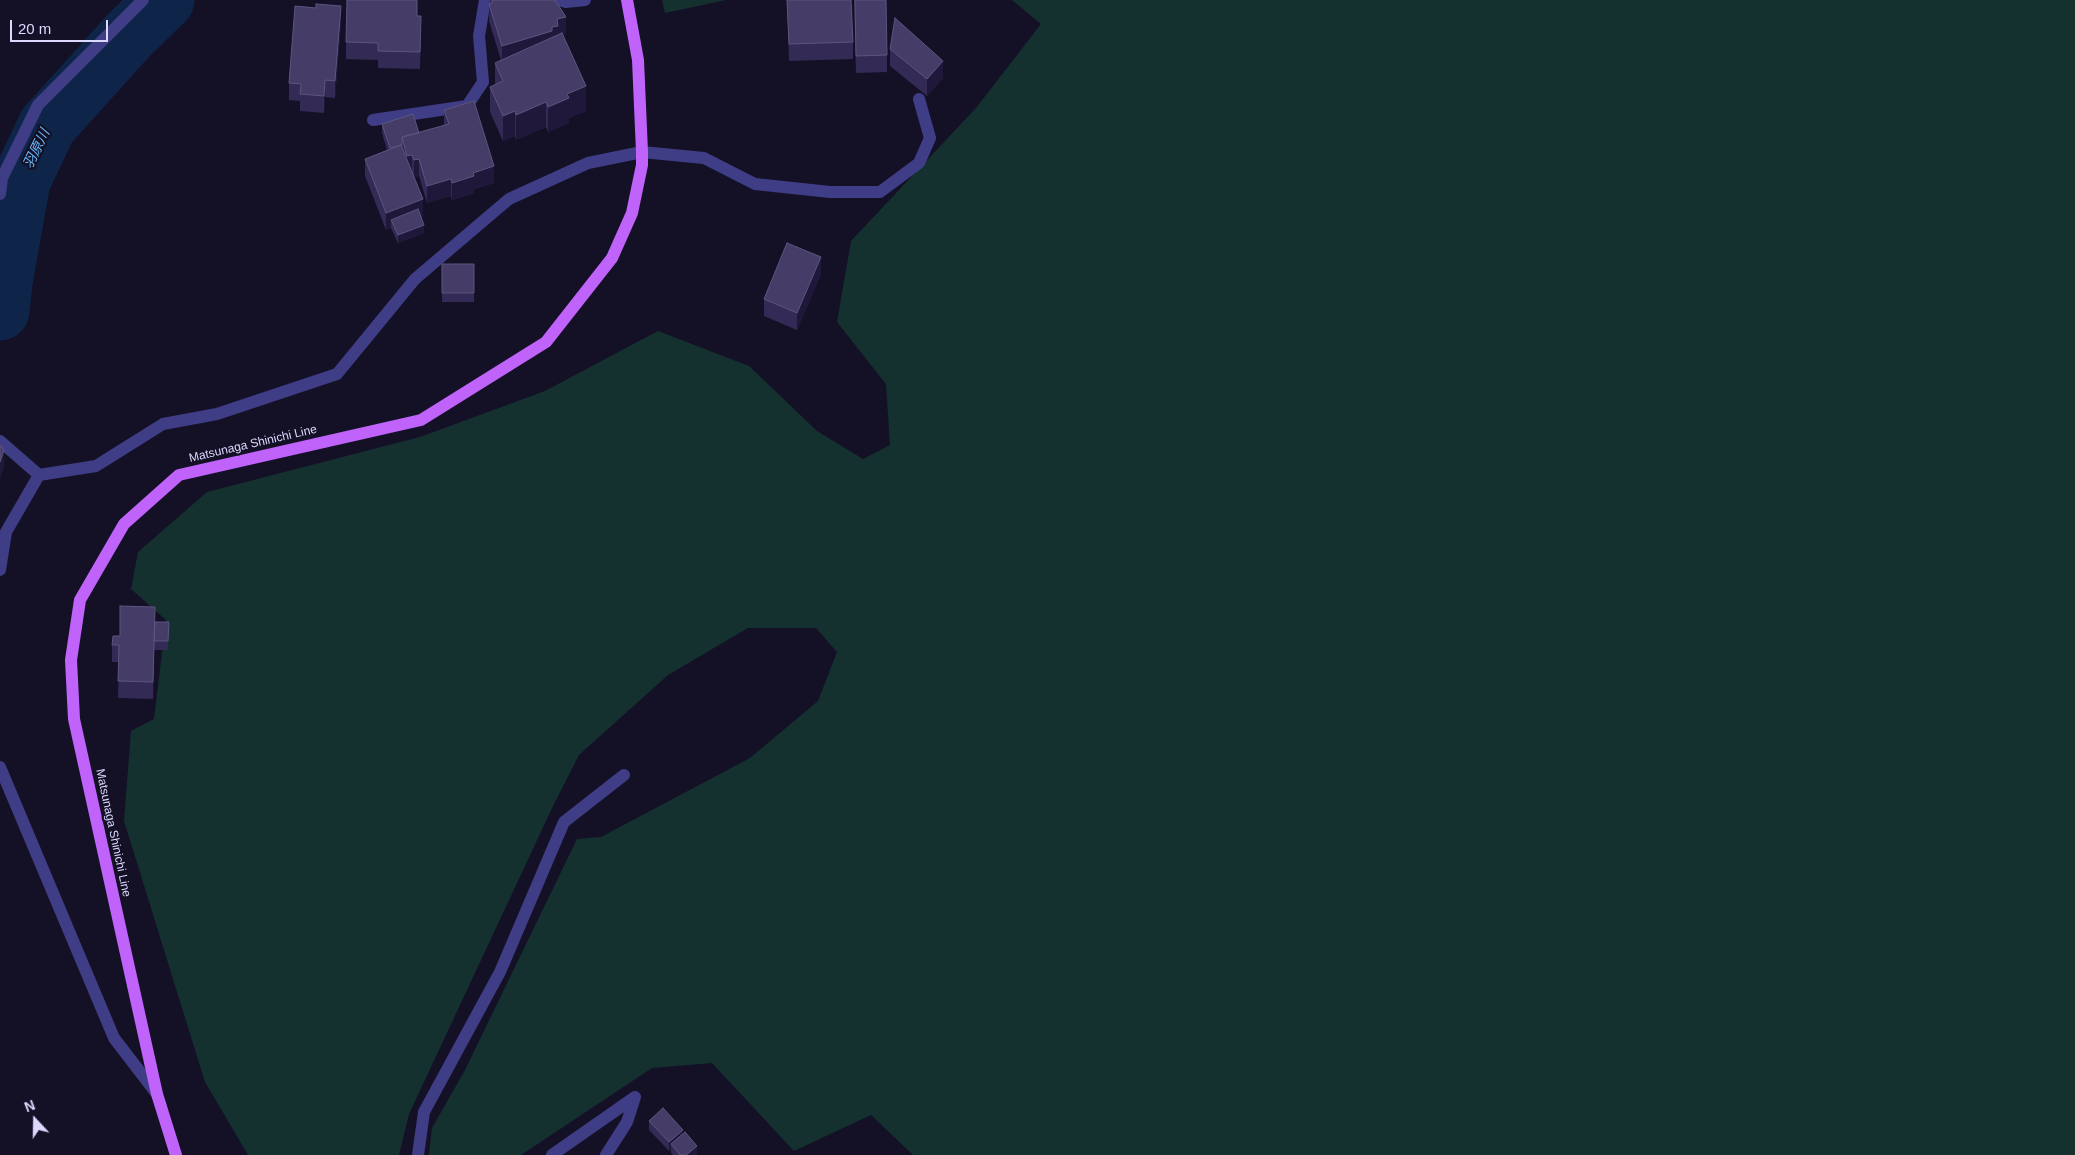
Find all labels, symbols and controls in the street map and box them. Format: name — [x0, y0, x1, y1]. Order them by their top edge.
scale bar — [12, 10, 110, 42]
text: 20 m — [18, 20, 51, 37]
water label: 羽原川 — [20, 126, 54, 172]
street label: Matsunaga Shinichi Line — [188, 422, 318, 466]
street label: Matsunaga Shinichi Line — [92, 768, 134, 898]
north arrow — [10, 1095, 60, 1145]
text: N — [22, 1097, 37, 1115]

